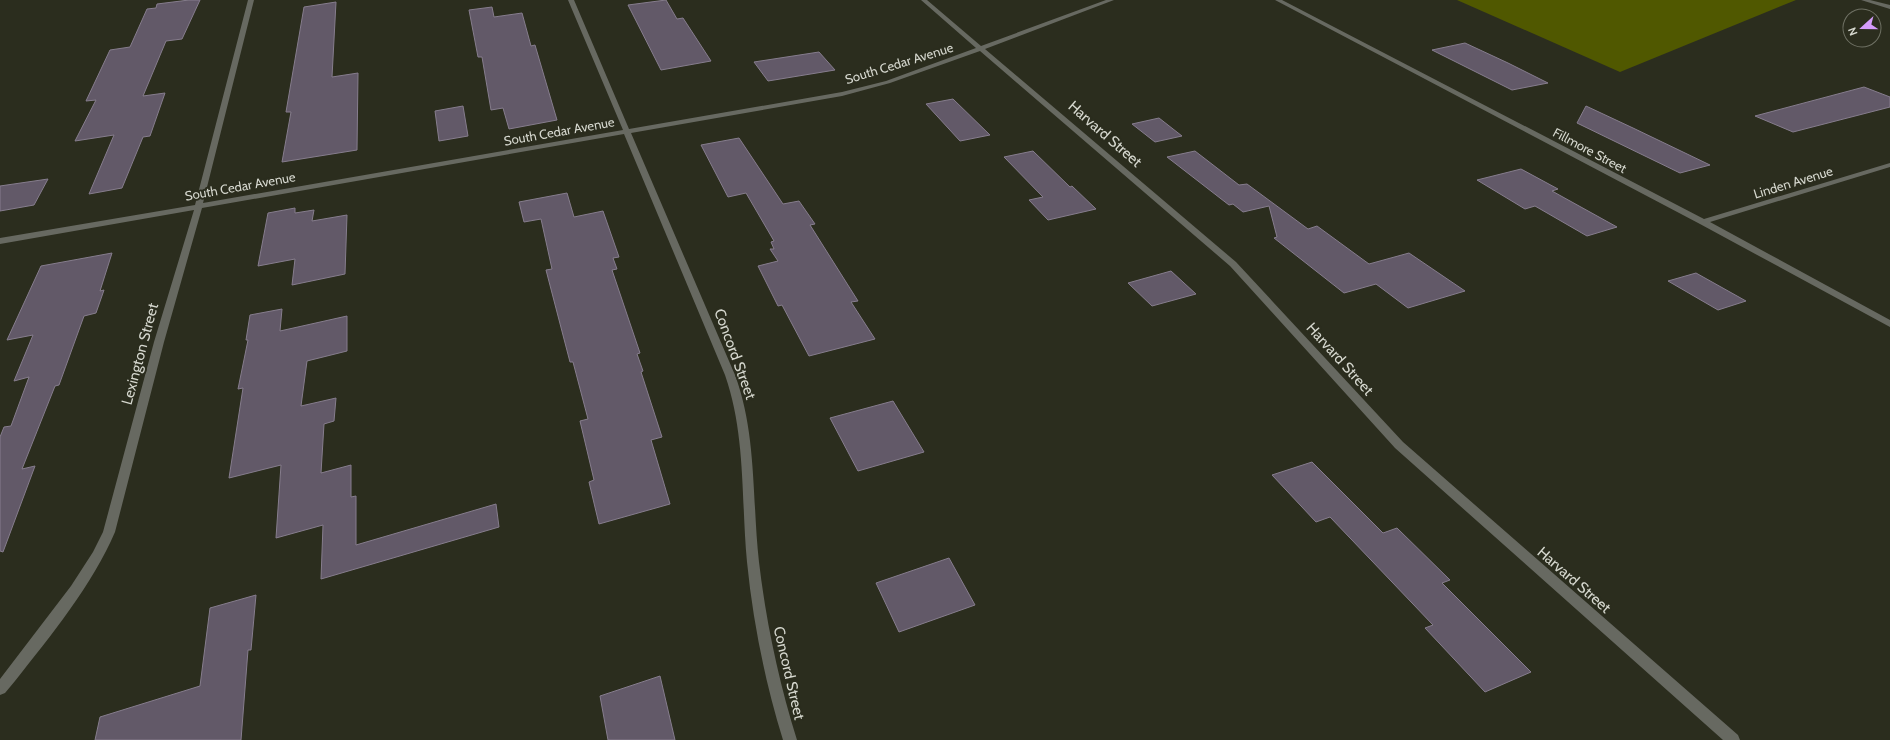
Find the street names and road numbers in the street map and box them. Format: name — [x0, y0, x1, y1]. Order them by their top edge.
street label: South Cedar Avenue — [843, 39, 955, 87]
street label: Harvard Street — [1065, 97, 1145, 171]
street label: South Cedar Avenue — [502, 113, 616, 149]
street label: Fillmore Street — [1550, 124, 1630, 176]
street label: Linden Avenue — [1752, 162, 1835, 202]
street label: South Cedar Avenue — [183, 168, 297, 204]
street label: Lexington Street — [118, 301, 162, 407]
street label: Concord Street — [710, 306, 760, 402]
street label: Harvard Street — [1303, 319, 1377, 399]
street label: Harvard Street — [1534, 543, 1614, 617]
street label: Concord Street — [769, 624, 809, 722]

